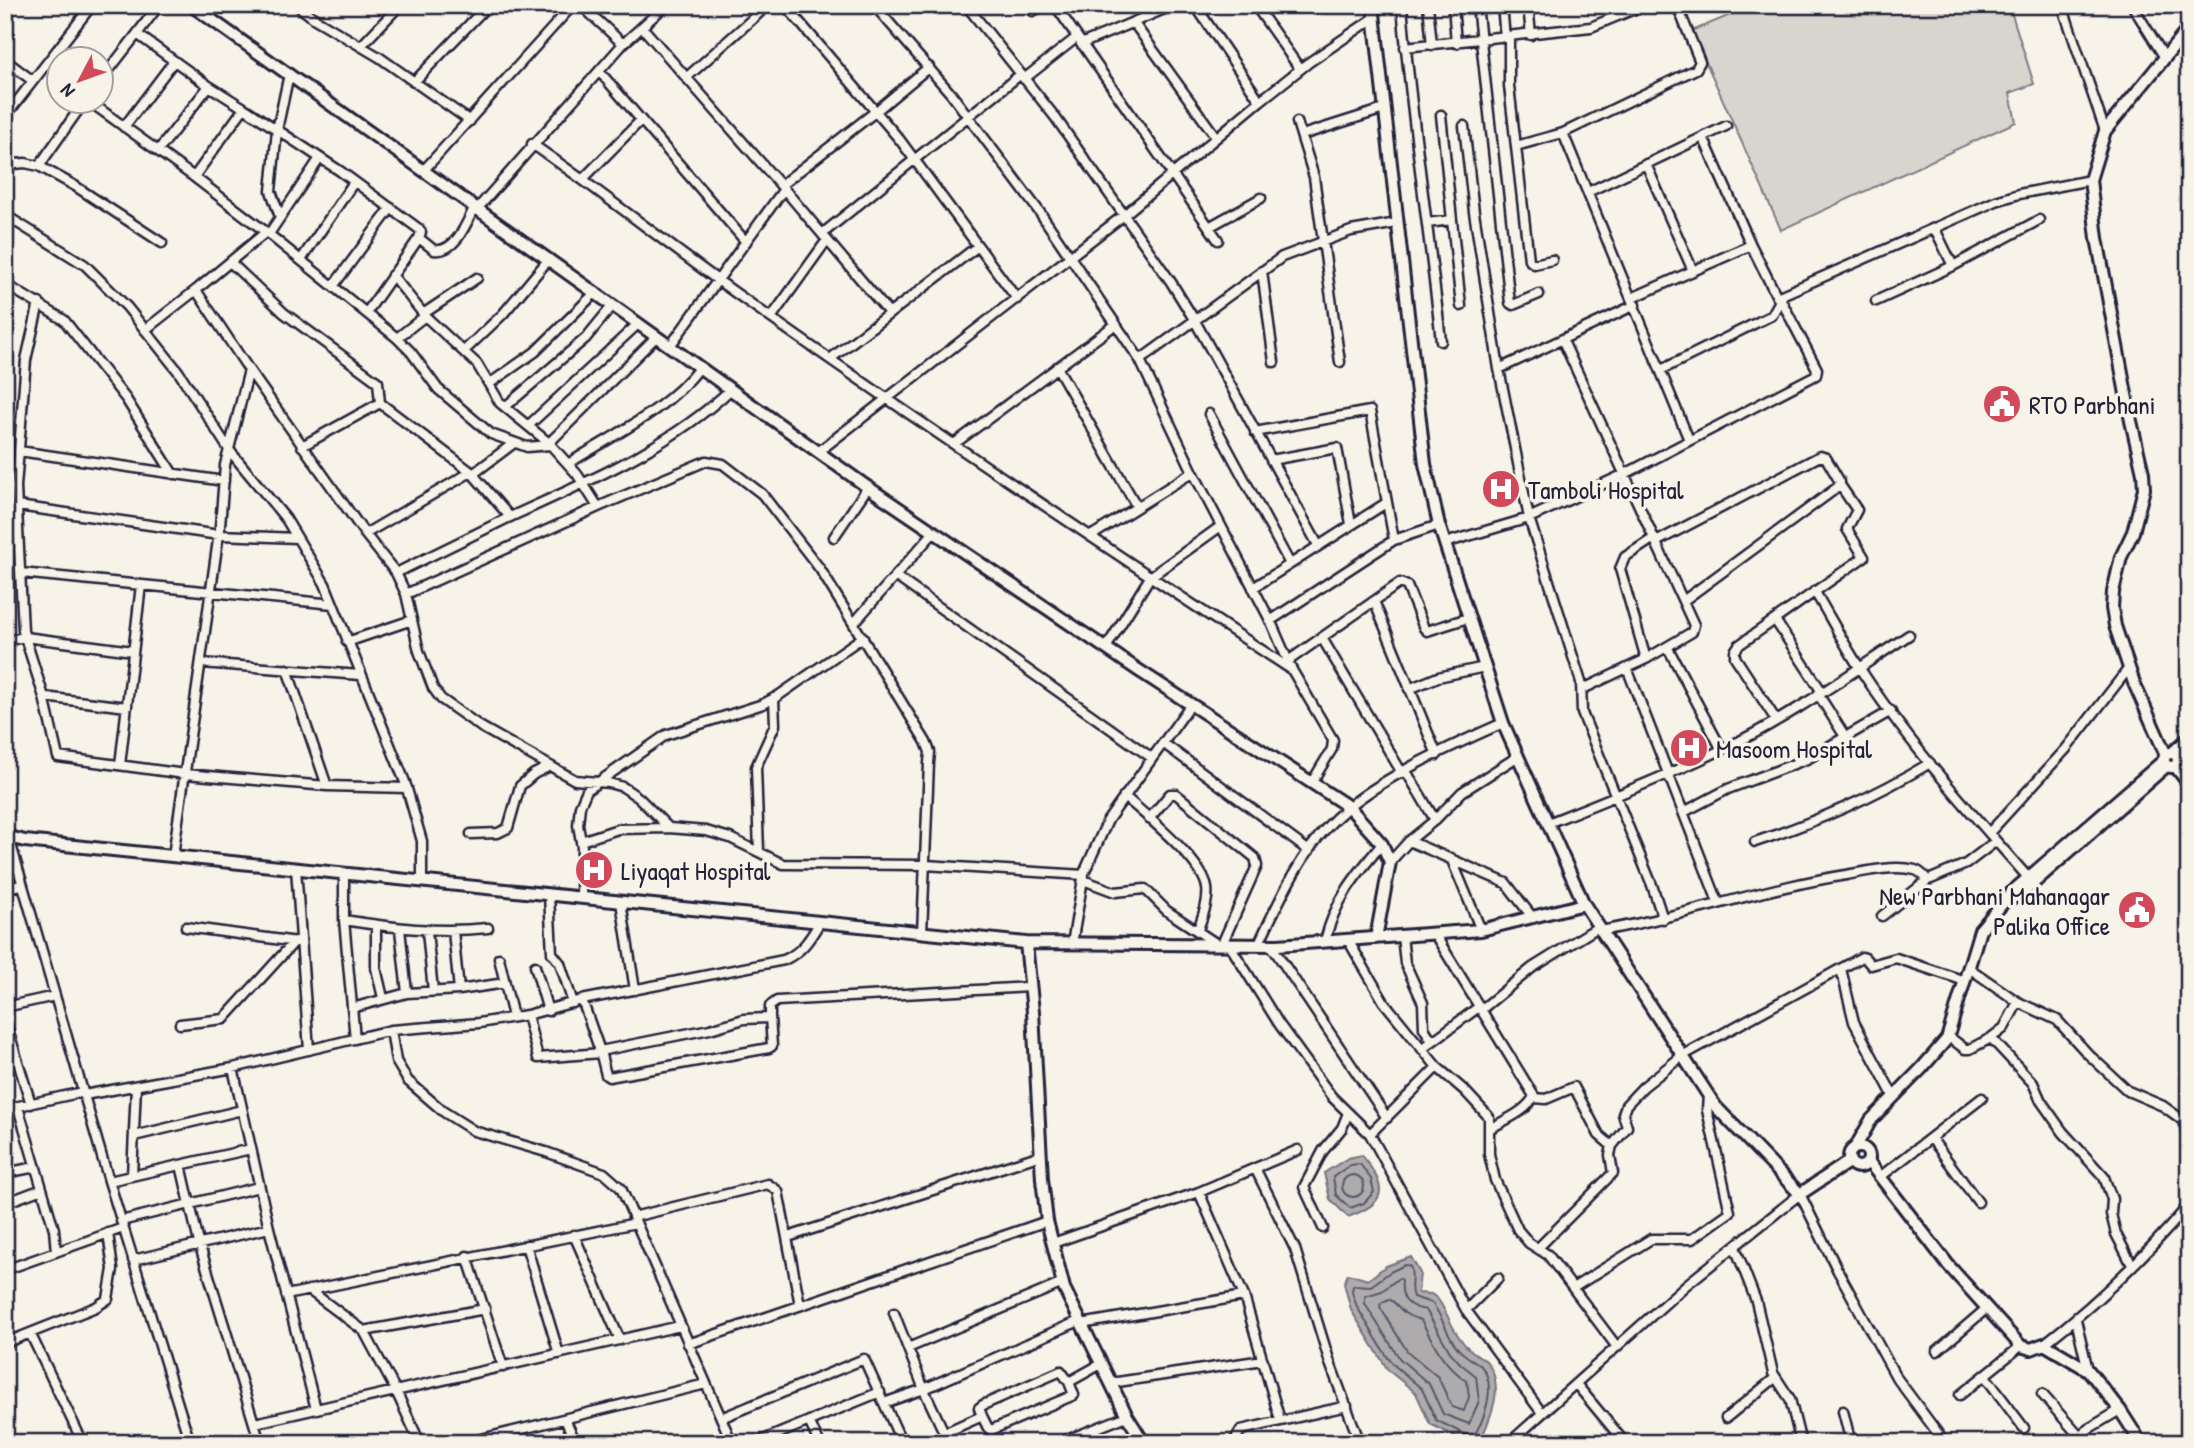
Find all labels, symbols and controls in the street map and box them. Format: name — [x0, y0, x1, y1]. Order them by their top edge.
north arrow — [46, 46, 116, 116]
text: N — [54, 79, 80, 103]
public building icon: RTO Parbhani — [1981, 383, 2023, 425]
place label: RTO Parbhani — [2029, 387, 2156, 422]
hospital icon: Tamboli Hospital — [1480, 468, 1522, 510]
place label: Tamboli Hospital — [1528, 472, 1684, 507]
hospital icon: Masoom Hospital — [1668, 727, 1710, 769]
place label: Masoom Hospital — [1716, 731, 1872, 766]
hospital icon: Liyaqat Hospital — [573, 849, 615, 891]
place label: Liyaqat Hospital — [621, 853, 771, 888]
place label: New Parbhani Mahanagar Palika Office — [1879, 878, 2110, 943]
public building icon: New Parbhani Mahanagar Palika Office — [2116, 889, 2158, 931]

